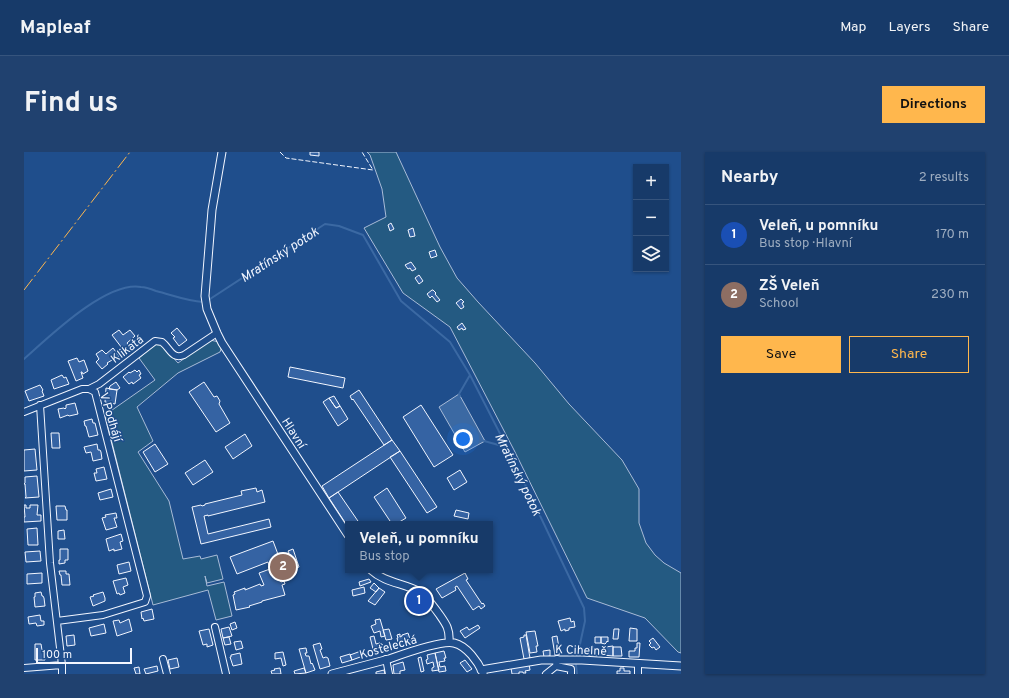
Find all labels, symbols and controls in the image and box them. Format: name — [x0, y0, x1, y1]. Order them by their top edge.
text: Mapleaf — [20, 16, 91, 40]
text: Map — [840, 19, 866, 36]
text: Layers — [888, 19, 930, 36]
text: Share — [952, 19, 989, 36]
text: Find us — [24, 86, 118, 122]
button: Directions — [882, 86, 985, 123]
map controls — [633, 164, 669, 272]
button: + — [633, 164, 669, 200]
text: Nearby — [721, 167, 778, 189]
text: 2 results — [919, 170, 969, 186]
button: − — [633, 200, 669, 236]
text: Veleň, u pomníku — [759, 217, 878, 236]
water label: Mratínský potok — [238, 224, 322, 287]
text: 1 — [731, 227, 737, 243]
text: 170 m — [935, 227, 969, 243]
button: layers — [633, 236, 669, 272]
text: Bus stop · Hlavní — [759, 236, 852, 252]
text: ZŠ Veleň — [759, 277, 820, 296]
text: 2 — [730, 287, 738, 303]
text: 230 m — [931, 287, 969, 303]
text: School — [759, 296, 799, 312]
street label: Klikatá — [108, 332, 147, 367]
button: Save — [721, 336, 841, 373]
button: Share — [849, 336, 969, 373]
street label: V Podhájí — [95, 391, 125, 445]
street label: Hlavní — [277, 415, 310, 453]
your location — [453, 429, 473, 449]
water label: Mratínský potok — [490, 431, 544, 519]
popup — [345, 521, 493, 573]
text: Veleň, u pomníku — [359, 530, 479, 549]
text: Bus stop — [359, 549, 410, 565]
pin: 2 — [270, 552, 296, 582]
pin: 1 — [406, 586, 432, 616]
street label: Kostelecká — [358, 632, 419, 664]
street label: K Cihelně — [555, 642, 607, 660]
scale bar — [36, 646, 132, 665]
text: 100 m — [42, 648, 72, 662]

